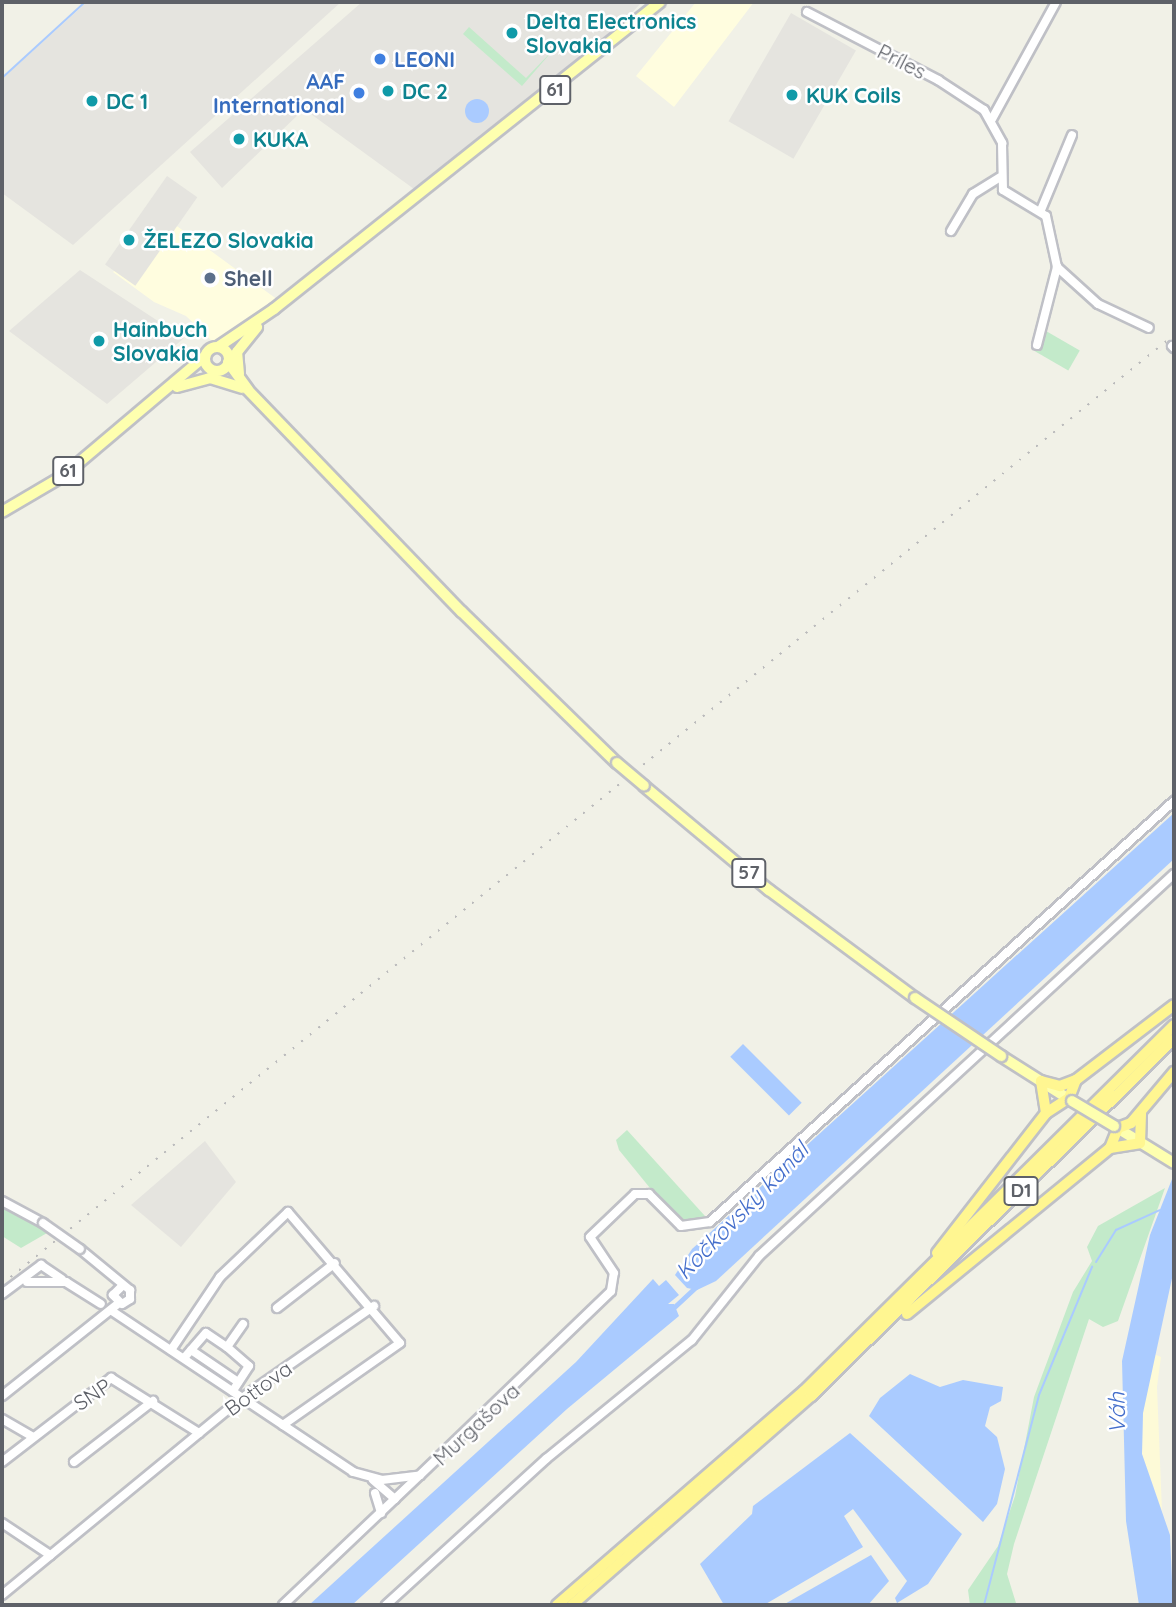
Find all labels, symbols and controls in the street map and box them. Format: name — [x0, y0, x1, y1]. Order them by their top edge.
place label: Delta Electronics Slovakia — [526, 8, 696, 58]
marker: Delta Electronics Slovakia — [504, 25, 520, 41]
street label: Príles — [873, 38, 931, 84]
place label: LEONI — [394, 46, 455, 72]
marker: LEONI — [372, 51, 388, 67]
place label: AAF International — [213, 68, 345, 118]
road number: 61 — [538, 74, 572, 106]
place label: DC 2 — [402, 78, 448, 104]
place label: KUK Coils — [806, 82, 901, 108]
marker: DC 2 — [380, 83, 396, 99]
marker: AAF International — [351, 85, 367, 101]
marker: KUK Coils — [784, 87, 800, 103]
place label: DC 1 — [106, 88, 148, 114]
marker: DC 1 — [84, 93, 100, 109]
place label: KUKA — [253, 126, 308, 152]
marker: KUKA — [231, 131, 247, 147]
place label: ŽELEZO Slovakia — [143, 227, 314, 253]
marker: ŽELEZO Slovakia — [121, 232, 137, 248]
place label: Shell — [224, 265, 273, 291]
marker: Shell — [202, 270, 218, 286]
place label: Hainbuch Slovakia — [113, 316, 207, 366]
marker: Hainbuch Slovakia — [91, 333, 107, 349]
road number: 61 — [50, 456, 86, 486]
road number: 57 — [730, 858, 768, 888]
water label: Kočkovský kanál — [670, 1137, 814, 1285]
road number: D1 — [1004, 1176, 1038, 1206]
street label: Bottova — [220, 1355, 296, 1421]
street label: SNP — [69, 1373, 115, 1415]
street label: Murgašova — [428, 1378, 524, 1470]
water label: Váh — [1103, 1392, 1131, 1434]

